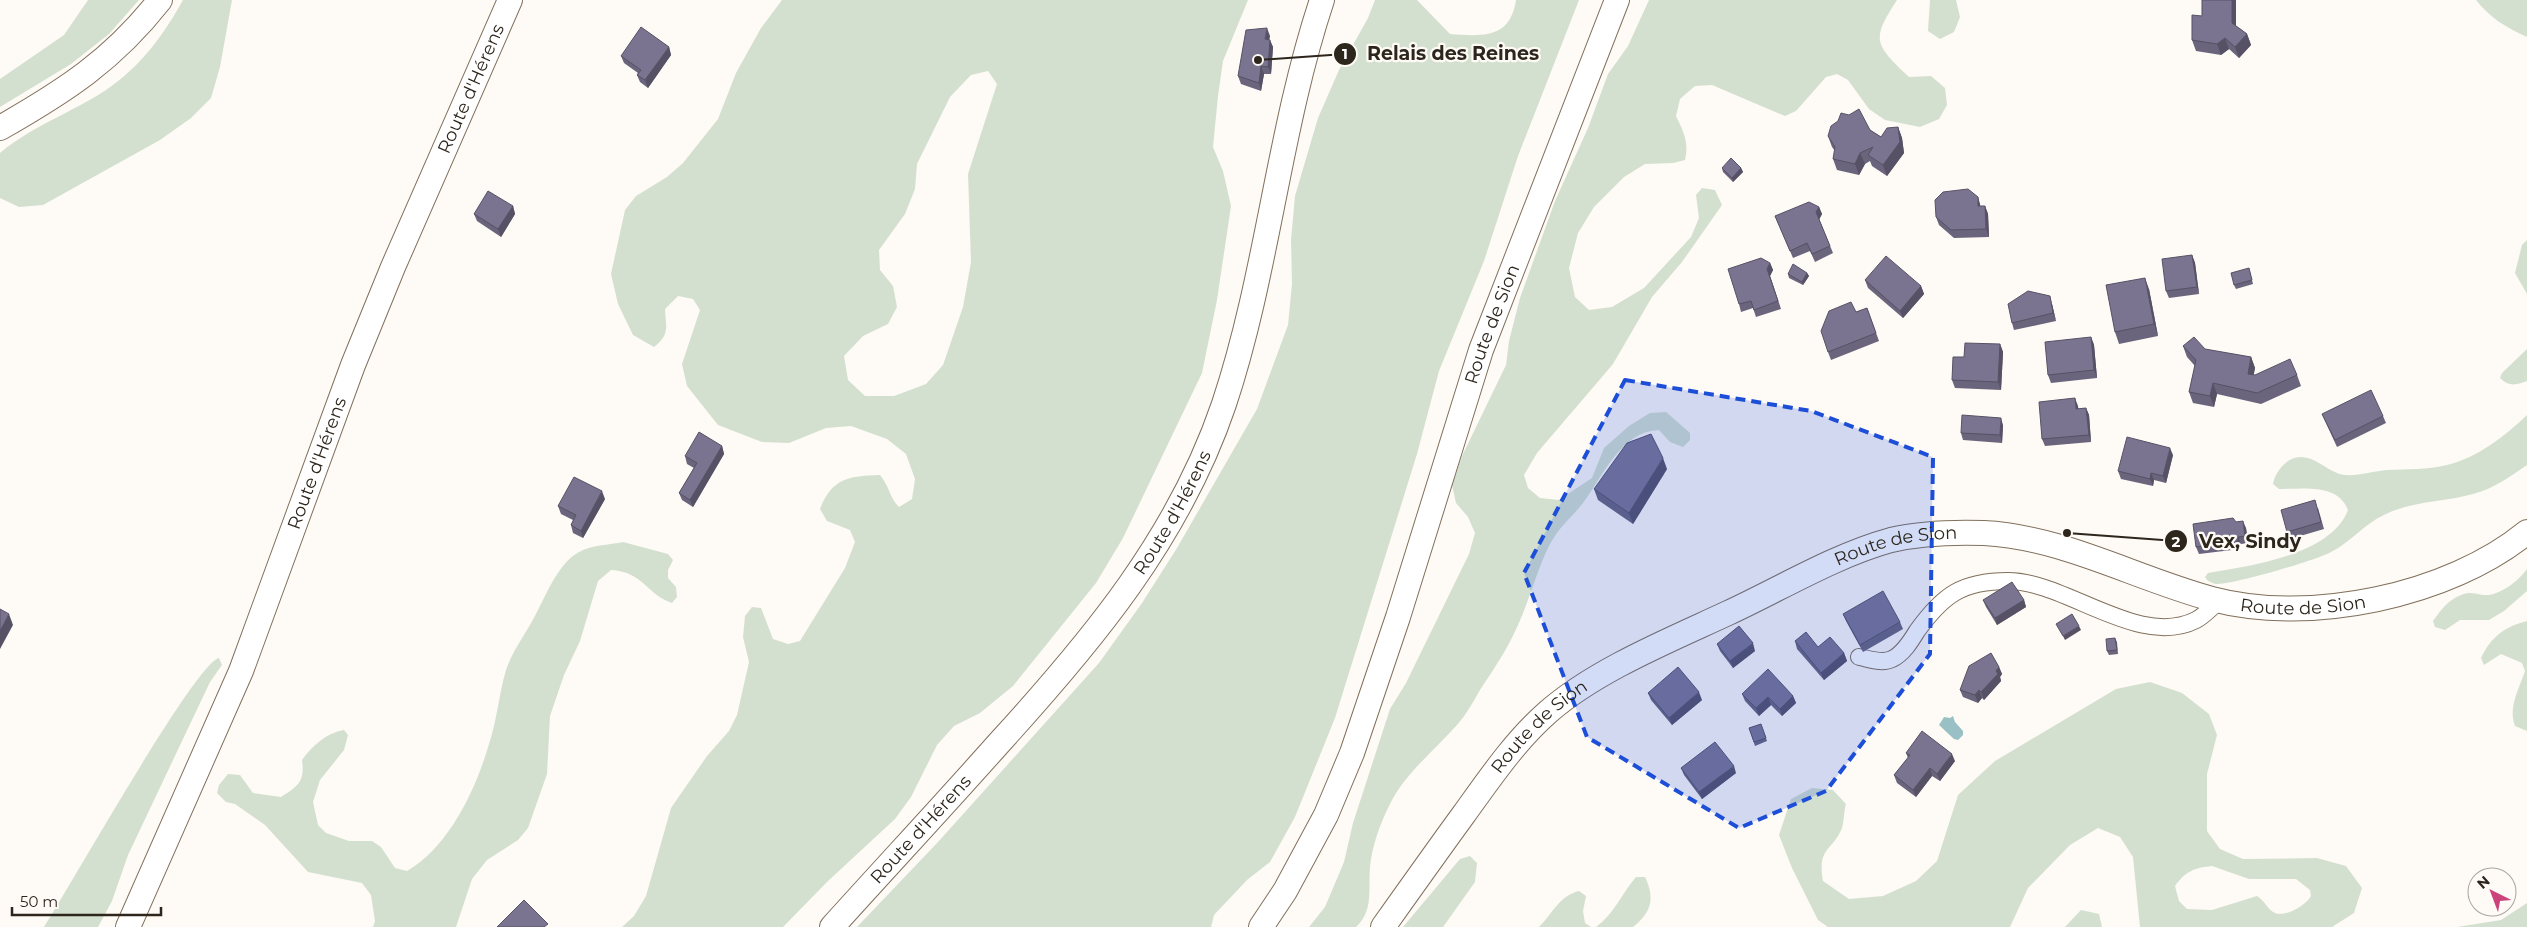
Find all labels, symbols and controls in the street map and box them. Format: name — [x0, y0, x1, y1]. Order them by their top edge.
street label: Route d'Hérens — [433, 21, 509, 157]
callout: Relais des Reines — [1332, 37, 1549, 71]
text: Relais des Reines — [1367, 42, 1539, 65]
text: 1 — [1342, 44, 1348, 63]
street label: Route de Sion — [1460, 261, 1524, 387]
street label: Route d'Hérens — [283, 394, 351, 532]
street label: Route d'Hérens — [1129, 447, 1216, 579]
street label: Route de Sion — [1831, 522, 1957, 571]
callout: Vex, Sindy — [2164, 524, 2311, 558]
text: Vex, Sindy — [2198, 530, 2302, 553]
text: 2 — [2172, 532, 2181, 551]
street label: Route de Sion — [2239, 591, 2368, 620]
street label: Route de Sion — [1486, 675, 1591, 778]
street label: Route d'Hérens — [866, 770, 976, 888]
north arrow — [2467, 867, 2517, 917]
text: N — [2473, 872, 2494, 893]
scale bar — [12, 884, 161, 916]
text: 50 m — [20, 892, 58, 911]

